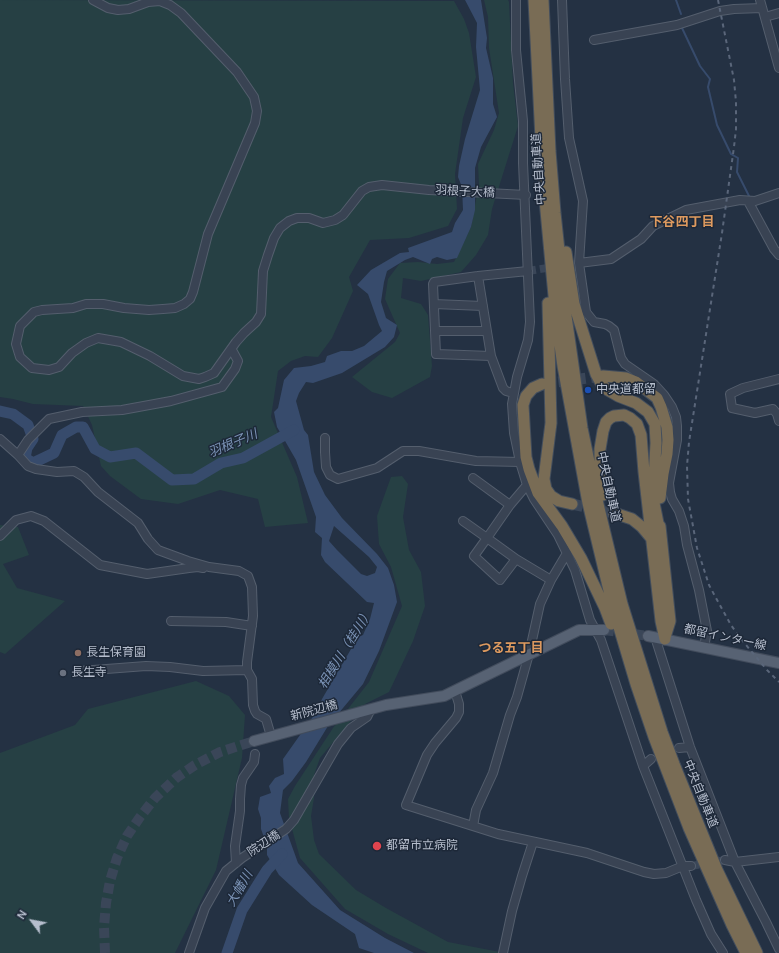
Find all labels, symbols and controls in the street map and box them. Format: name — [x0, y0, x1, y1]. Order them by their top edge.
street label: 中央自動車道 — [529, 133, 549, 205]
street label: 羽根子大橋 — [435, 183, 495, 201]
district label: 下谷四丁目 — [650, 215, 714, 231]
place label: 中央道都留 — [596, 383, 656, 397]
marker: 中央道都留 — [583, 385, 593, 395]
water label: 羽根子川 — [206, 427, 260, 461]
street label: 中央自動車道 — [593, 450, 623, 524]
water label: 相模川（桂川） — [315, 606, 377, 692]
street label: 都留インター線 — [682, 622, 768, 654]
district label: つる五丁目 — [479, 641, 543, 657]
place label: 長生保育園 — [86, 646, 146, 660]
marker: 長生保育園 — [73, 648, 83, 658]
place label: 長生寺 — [71, 666, 107, 680]
marker: 長生寺 — [58, 668, 68, 678]
street label: 新院辺橋 — [289, 698, 339, 724]
street label: 中央自動車道 — [680, 758, 720, 830]
street label: 院辺橋 — [245, 828, 283, 860]
place label: 都留市立病院 — [386, 839, 458, 853]
marker: 都留市立病院 — [371, 840, 383, 852]
water label: 大幡川 — [223, 868, 257, 910]
north arrow — [12, 901, 52, 941]
text: N — [14, 908, 30, 922]

